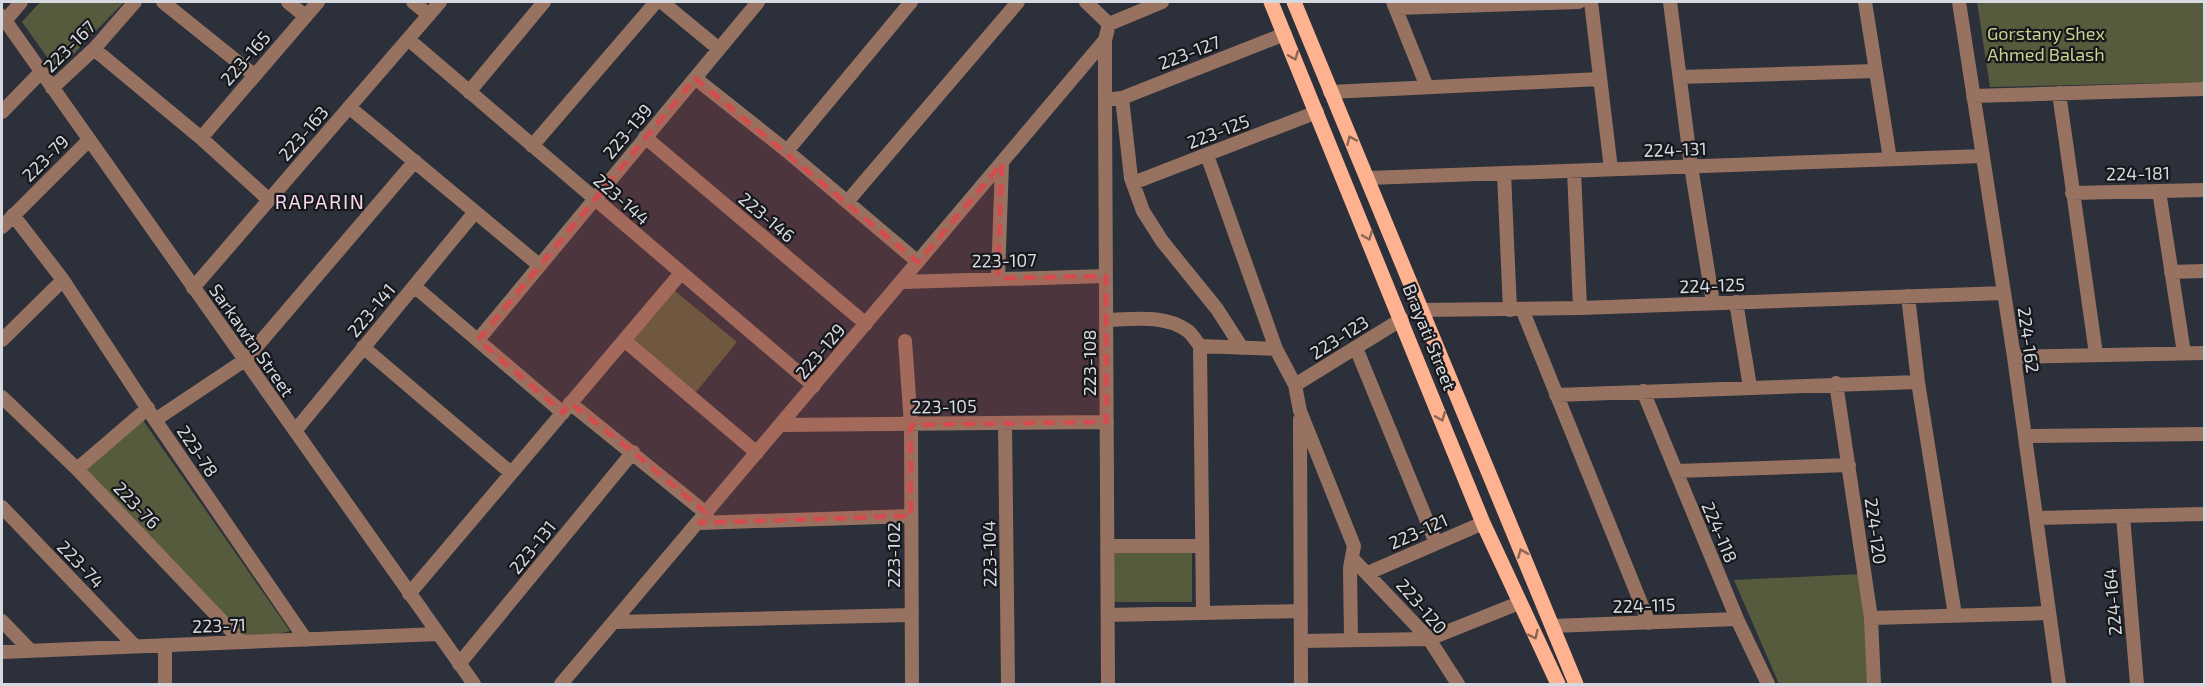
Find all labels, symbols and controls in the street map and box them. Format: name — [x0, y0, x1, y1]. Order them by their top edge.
street label: 223-167 — [38, 15, 100, 77]
park label: Gorstany Shex Ahmed Balash — [1987, 22, 2105, 65]
street label: 223-165 — [215, 26, 275, 90]
street label: 223-127 — [1155, 30, 1223, 74]
one-way arrow — [1287, 49, 1299, 60]
street label: 223-139 — [598, 99, 656, 163]
street label: 223-163 — [273, 101, 333, 165]
street label: 223-125 — [1184, 109, 1252, 153]
street label: 223-79 — [17, 130, 73, 186]
one-way arrow — [1347, 135, 1359, 146]
street label: 224-131 — [1643, 137, 1707, 161]
street label: 224-181 — [2106, 161, 2170, 185]
street label: 223-144 — [589, 169, 655, 229]
street label: 223-146 — [735, 187, 799, 247]
district label: RAPARIN — [275, 189, 365, 213]
one-way arrow — [1361, 230, 1373, 241]
street label: 223-107 — [971, 248, 1037, 272]
street label: 224-125 — [1679, 273, 1745, 297]
street label: Sarkawtn Street — [205, 279, 299, 401]
street label: 223-141 — [342, 279, 400, 341]
street label: Brayati Street — [1399, 281, 1461, 394]
street label: 224-162 — [2013, 306, 2045, 374]
street label: 223-123 — [1306, 310, 1372, 364]
street label: 223-129 — [791, 319, 849, 383]
street label: 223-108 — [1078, 330, 1100, 396]
street label: 223-105 — [911, 394, 977, 418]
one-way arrow — [1434, 410, 1446, 421]
street label: 223-78 — [173, 421, 223, 481]
street label: 223-76 — [109, 477, 165, 533]
street label: 224-120 — [1860, 496, 1892, 566]
street label: 224-118 — [1697, 498, 1743, 566]
street label: 223-121 — [1385, 508, 1451, 554]
street label: 223-131 — [504, 516, 560, 578]
street label: 223-104 — [977, 520, 1001, 588]
street label: 223-102 — [882, 522, 904, 588]
street label: 223-74 — [53, 536, 109, 592]
one-way arrow — [1517, 548, 1529, 559]
street label: 224-164 — [2098, 567, 2126, 637]
street label: 223-120 — [1392, 574, 1452, 638]
street label: 224-115 — [1612, 593, 1676, 617]
street label: 223-71 — [192, 613, 246, 637]
one-way arrow — [1527, 628, 1538, 639]

